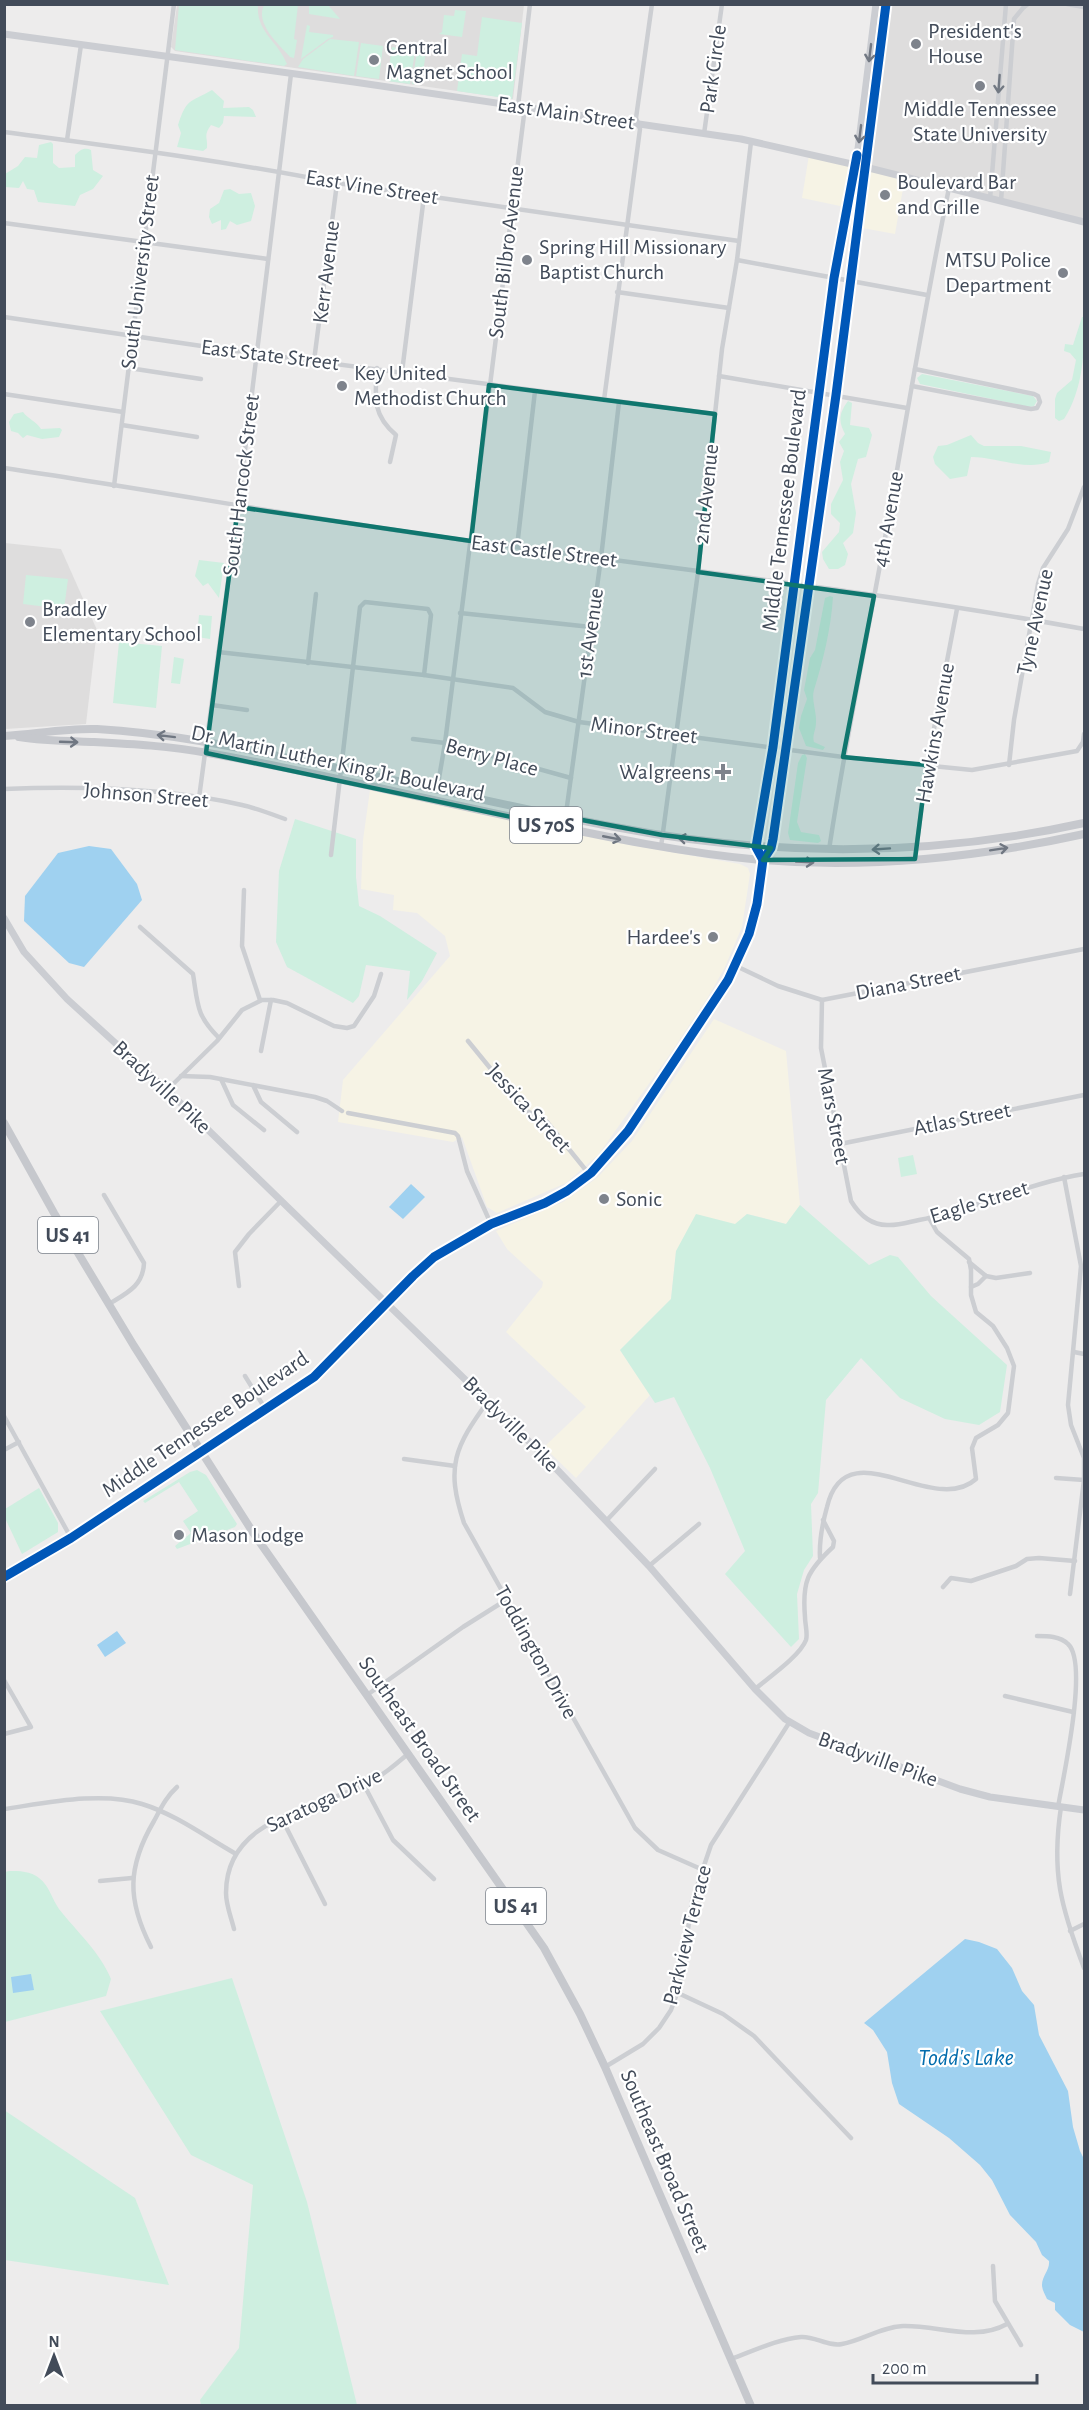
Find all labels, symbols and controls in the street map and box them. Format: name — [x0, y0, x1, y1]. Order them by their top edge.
place label: President's House — [928, 20, 1022, 67]
street label: Park Circle — [696, 23, 730, 115]
place label: Central Magnet School — [386, 36, 513, 83]
marker: President's House — [909, 37, 923, 51]
one-way arrow — [864, 43, 875, 63]
marker: Central Magnet School — [367, 53, 381, 67]
one-way arrow — [993, 73, 1004, 93]
marker: Middle Tennessee State University — [973, 79, 987, 93]
street label: East Main Street — [496, 92, 636, 134]
place label: Middle Tennessee State University — [903, 98, 1057, 145]
one-way arrow — [855, 123, 866, 143]
street label: South Bilbro Avenue — [485, 165, 527, 339]
street label: East Vine Street — [304, 166, 440, 208]
place label: Boulevard Bar and Grille — [897, 171, 1016, 218]
street label: South University Street — [117, 174, 163, 370]
marker: Boulevard Bar and Grille — [878, 188, 892, 202]
street label: Kerr Avenue — [309, 219, 343, 325]
place label: Spring Hill Missionary Baptist Church — [539, 236, 727, 283]
place label: MTSU Police Department — [945, 249, 1051, 296]
marker: Spring Hill Missionary Baptist Church — [520, 253, 534, 267]
marker: MTSU Police Department — [1056, 266, 1070, 280]
street label: East State Street — [200, 336, 340, 374]
place label: Key United Methodist Church — [354, 362, 507, 409]
marker: Key United Methodist Church — [335, 379, 349, 393]
street label: Middle Tennessee Boulevard — [758, 388, 810, 632]
street label: South Hancock Street — [219, 393, 263, 577]
street label: 2nd Avenue — [690, 443, 722, 545]
street label: 4th Avenue — [869, 469, 907, 569]
street label: East Castle Street — [470, 531, 618, 571]
street label: Tyne Avenue — [1013, 567, 1057, 677]
street label: 1st Avenue — [573, 587, 607, 679]
place label: Bradley Elementary School — [42, 598, 202, 645]
marker: Bradley Elementary School — [23, 615, 37, 629]
street label: Hawkins Avenue — [912, 661, 958, 805]
street label: Minor Street — [589, 713, 699, 747]
street label: Dr. Martin Luther King Jr. Boulevard — [189, 721, 487, 805]
one-way arrow — [156, 731, 176, 742]
street label: Berry Place — [443, 734, 541, 780]
one-way arrow — [59, 736, 79, 747]
place label: Walgreens — [619, 761, 711, 783]
marker: Walgreens — [716, 765, 730, 779]
street label: Johnson Street — [83, 779, 209, 811]
road number: US 70S — [510, 807, 582, 843]
one-way arrow — [601, 833, 621, 844]
one-way arrow — [677, 833, 697, 844]
one-way arrow — [871, 844, 891, 855]
one-way arrow — [989, 844, 1009, 855]
one-way arrow — [795, 856, 815, 867]
place label: Hardee's — [626, 926, 701, 948]
marker: Hardee's — [706, 930, 720, 944]
street label: Diana Street — [854, 962, 962, 1004]
street label: Bradyville Pike — [109, 1036, 215, 1138]
street label: Jessica Street — [483, 1060, 575, 1156]
street label: Mars Street — [814, 1066, 854, 1166]
street label: Atlas Street — [912, 1099, 1012, 1139]
street label: Eagle Street — [927, 1177, 1031, 1227]
place label: Sonic — [616, 1188, 662, 1210]
marker: Sonic — [597, 1192, 611, 1206]
road number: US 41 — [38, 1217, 98, 1253]
street label: Middle Tennessee Boulevard — [98, 1347, 312, 1501]
street label: Bradyville Pike — [459, 1372, 563, 1476]
place label: Mason Lodge — [191, 1524, 304, 1546]
marker: Mason Lodge — [172, 1528, 186, 1542]
street label: Toddington Drive — [490, 1582, 582, 1722]
street label: Southeast Broad Street — [355, 1652, 485, 1826]
street label: Bradyville Pike — [815, 1727, 941, 1791]
street label: Saratoga Drive — [263, 1764, 385, 1836]
street label: Parkview Terrace — [659, 1863, 715, 2007]
road number: US 41 — [486, 1888, 546, 1924]
water label: Todd's Lake — [918, 2046, 1014, 2070]
street label: Southeast Broad Street — [617, 2067, 713, 2255]
north arrow — [24, 2326, 84, 2386]
text: N — [48, 2334, 60, 2350]
scale bar — [873, 2347, 1036, 2385]
text: 200 m — [882, 2360, 927, 2378]

